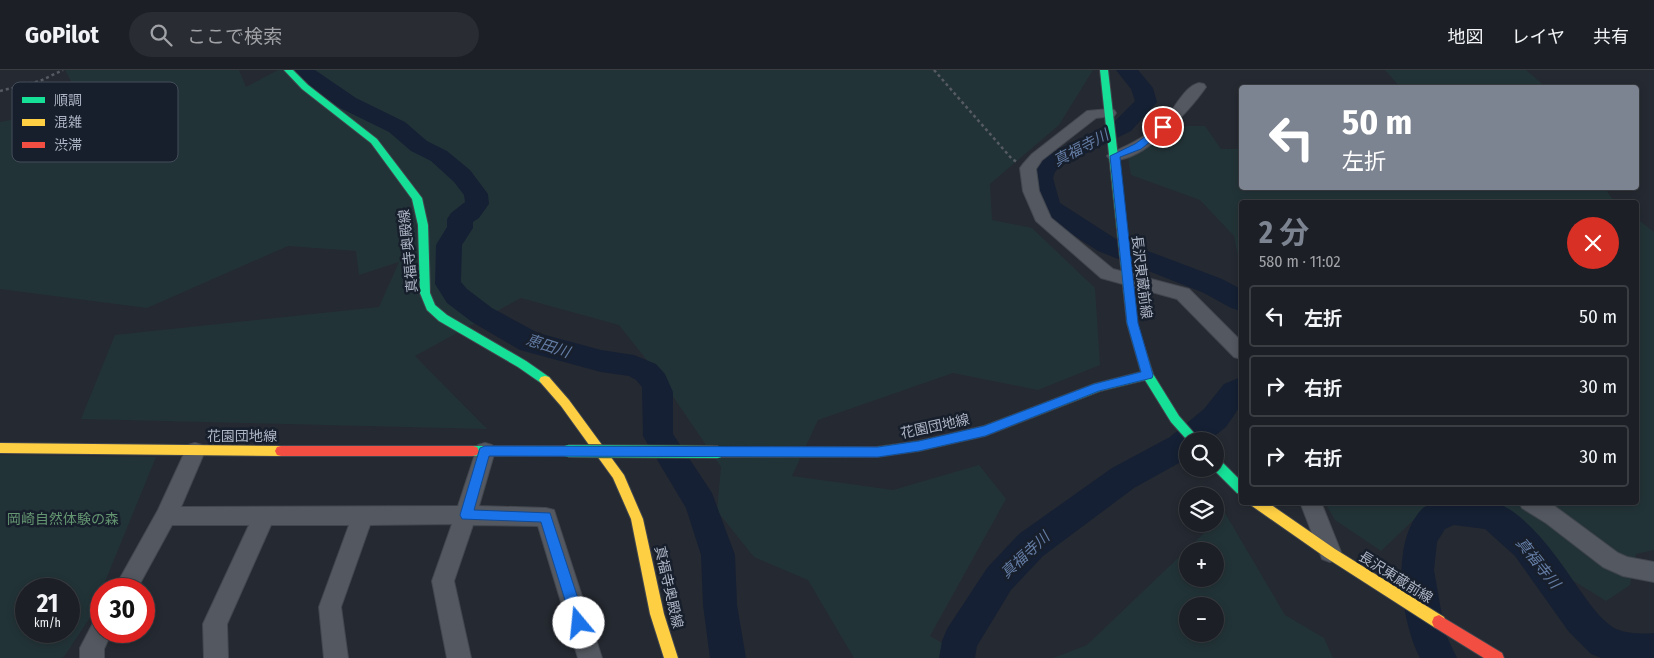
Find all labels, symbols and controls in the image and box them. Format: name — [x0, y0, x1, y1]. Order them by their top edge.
search box — [129, 12, 479, 57]
text: GoPilot — [25, 21, 99, 49]
icon: search — [147, 21, 175, 49]
text: ここで検索 — [187, 25, 282, 48]
text: 地図 — [1448, 26, 1484, 48]
text: レイヤ — [1512, 26, 1565, 48]
text: 共有 — [1593, 26, 1629, 48]
legend — [12, 82, 178, 162]
text: 順調 — [54, 92, 82, 109]
text: 50 m — [1342, 101, 1412, 143]
icon: left — [1259, 105, 1324, 170]
pin — [1142, 106, 1184, 148]
icon: arrive — [1149, 113, 1177, 141]
text: 混雑 — [54, 114, 82, 131]
water label: 真福寺川 — [1050, 125, 1113, 170]
text: 渋滞 — [54, 137, 82, 154]
text: 左折 — [1342, 148, 1386, 175]
street label: 真福寺奥殿線 — [396, 208, 421, 294]
text: 2 分 — [1259, 215, 1309, 251]
button: close — [1567, 217, 1619, 269]
street label: 長沢東蔵前線 — [1128, 234, 1155, 320]
text: 580 m · 11:02 — [1259, 252, 1341, 271]
icon: left — [1261, 302, 1289, 330]
text: 50 m — [1579, 305, 1617, 328]
text: 左折 — [1304, 307, 1342, 330]
water label: 恵田川 — [524, 330, 574, 362]
icon: right — [1261, 372, 1289, 400]
text: 30 m — [1579, 375, 1617, 398]
text: 右折 — [1304, 377, 1342, 400]
street label: 花園団地線 — [899, 411, 971, 442]
street label: 花園団地線 — [207, 428, 277, 445]
map controls — [1179, 432, 1224, 642]
button: search — [1179, 432, 1224, 477]
icon: right — [1261, 442, 1289, 470]
text: 30 m — [1579, 445, 1617, 468]
text: 右折 — [1304, 447, 1342, 470]
button: layers — [1179, 487, 1224, 532]
park label: 岡崎自然体験の森 — [7, 511, 119, 528]
water label: 真福寺川 — [997, 527, 1055, 582]
water label: 真福寺川 — [1512, 534, 1565, 594]
button: + — [1179, 542, 1224, 587]
street label: 真福寺奥殿線 — [651, 544, 686, 630]
street label: 長沢東蔵前線 — [1356, 548, 1436, 607]
speed limit sign: 30 — [90, 578, 155, 643]
text: 21 — [37, 589, 58, 619]
position arrow — [552, 596, 604, 648]
button: − — [1179, 597, 1224, 642]
text: km/h — [34, 616, 61, 630]

